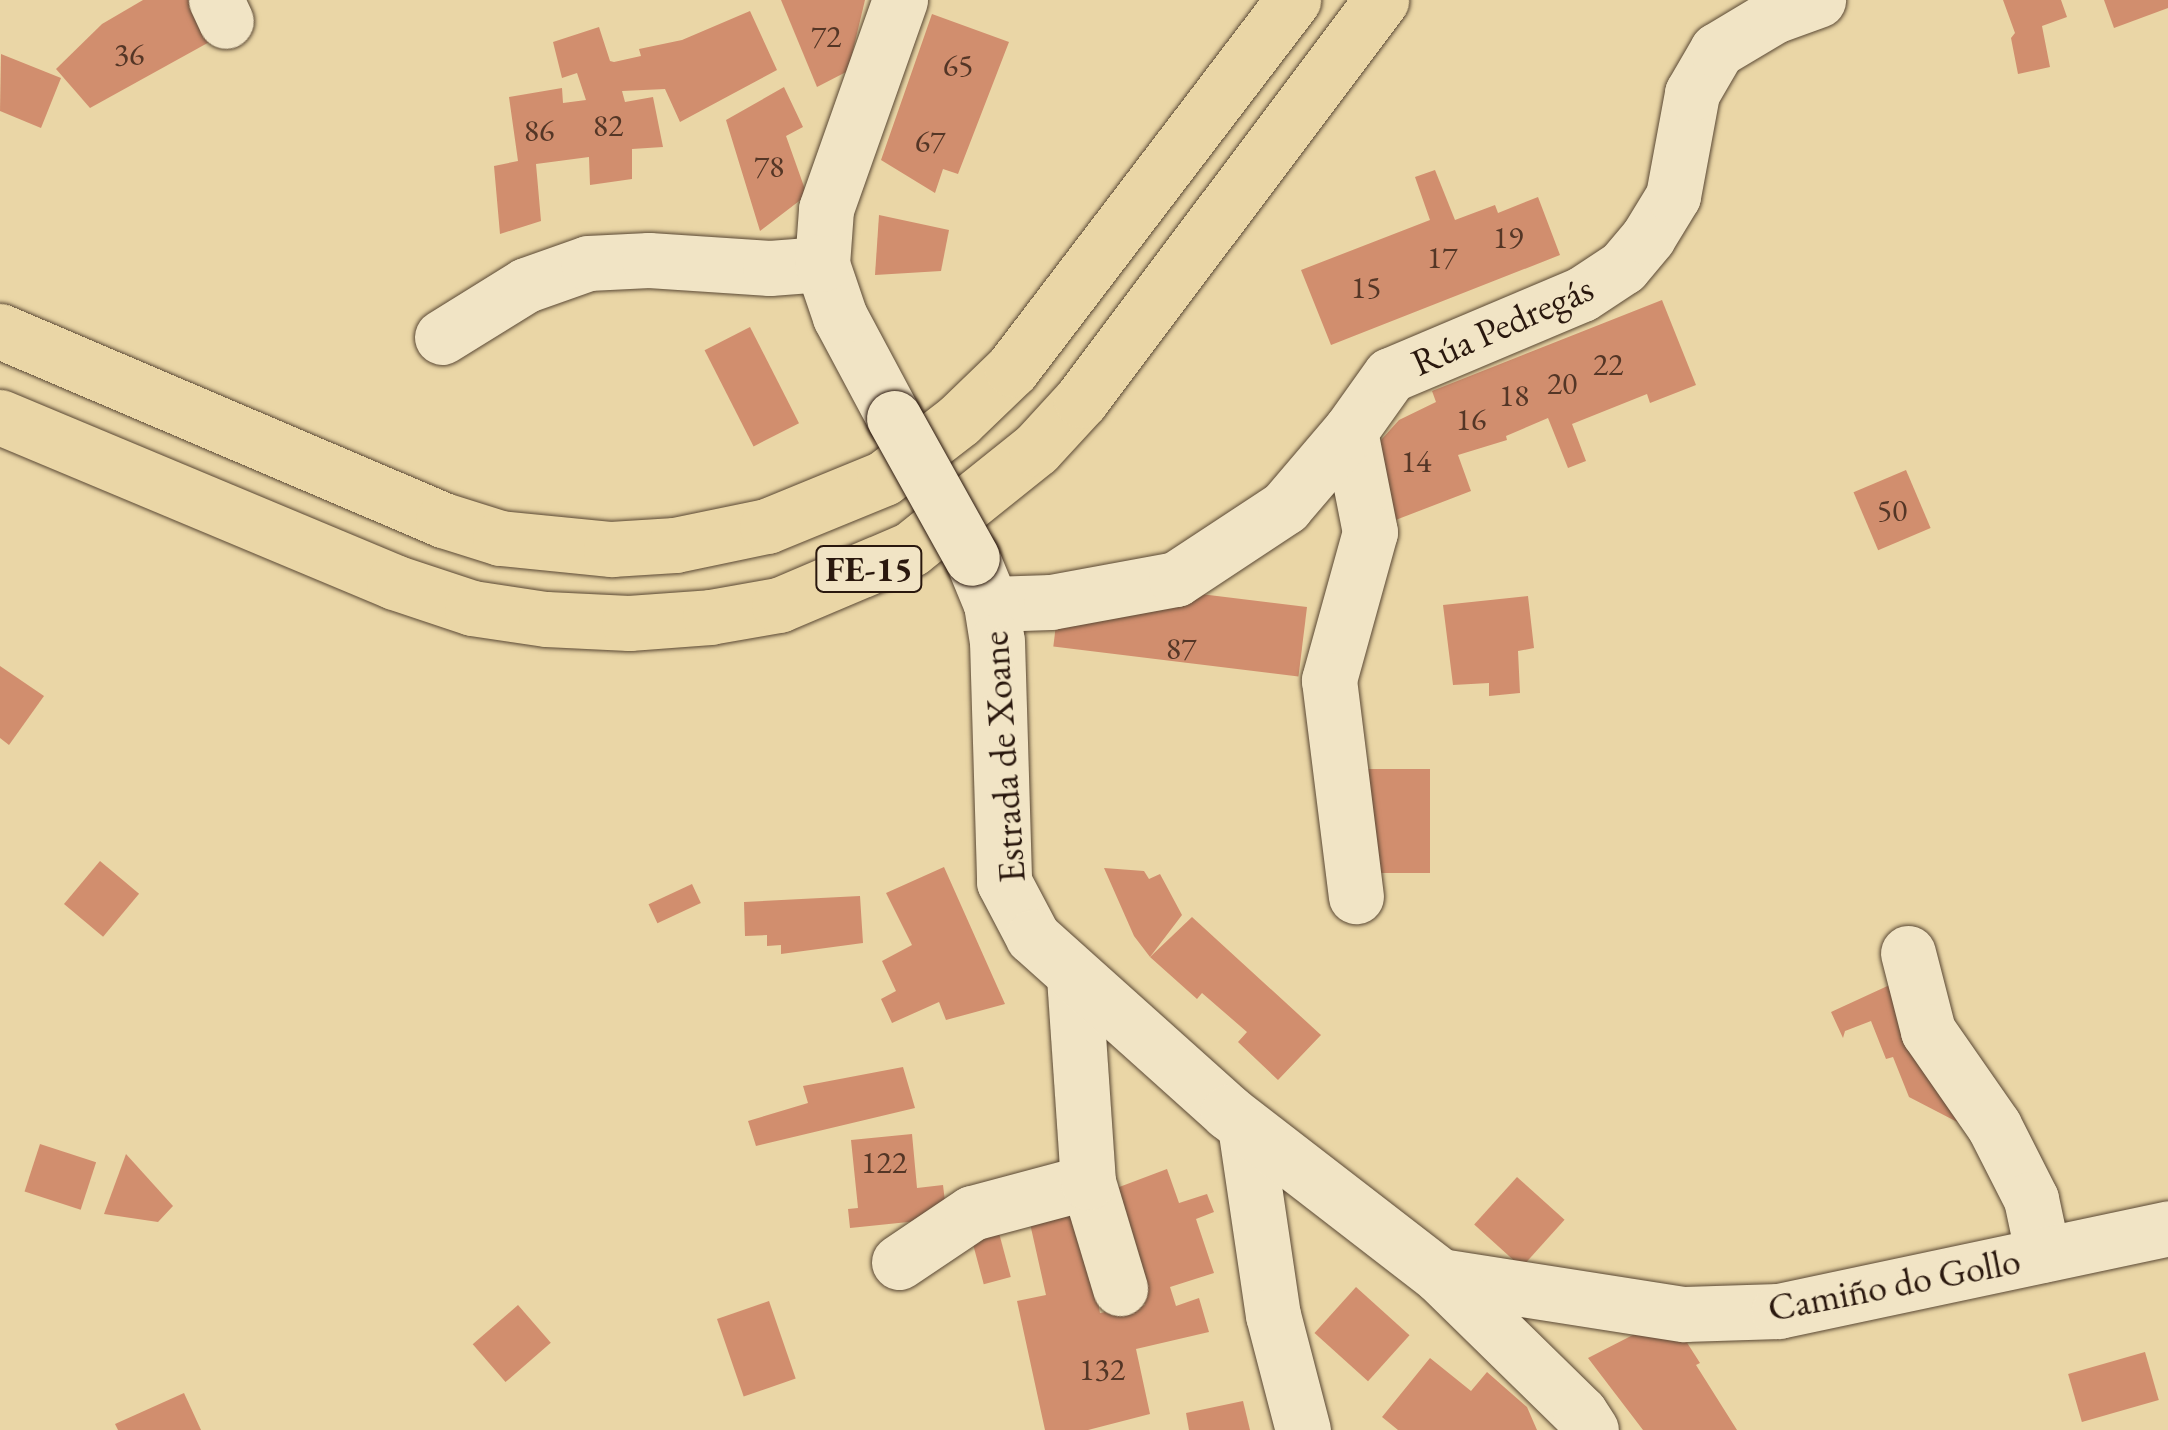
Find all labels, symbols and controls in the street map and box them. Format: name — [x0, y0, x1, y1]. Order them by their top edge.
house number: 72 — [811, 17, 841, 55]
house number: 36 — [114, 35, 144, 73]
house number: 65 — [943, 46, 973, 84]
house number: 82 — [593, 106, 623, 144]
house number: 86 — [524, 111, 554, 149]
house number: 67 — [915, 122, 945, 160]
house number: 78 — [754, 147, 784, 185]
house number: 19 — [1493, 218, 1523, 256]
house number: 17 — [1427, 238, 1457, 276]
street label: Rúa Pedregás — [1404, 265, 1600, 385]
house number: 15 — [1351, 268, 1381, 306]
house number: 22 — [1593, 345, 1623, 383]
house number: 20 — [1547, 364, 1577, 402]
house number: 18 — [1499, 376, 1529, 414]
house number: 16 — [1456, 400, 1486, 438]
house number: 14 — [1401, 442, 1431, 480]
house number: 50 — [1877, 491, 1907, 529]
road number: FE-15 — [814, 539, 924, 599]
house number: 87 — [1166, 629, 1196, 667]
street label: Estrada de Xoane — [971, 630, 1035, 884]
house number: 122 — [861, 1143, 907, 1181]
street label: Camiño do Gollo — [1764, 1237, 2024, 1331]
house number: 132 — [1079, 1350, 1125, 1388]

